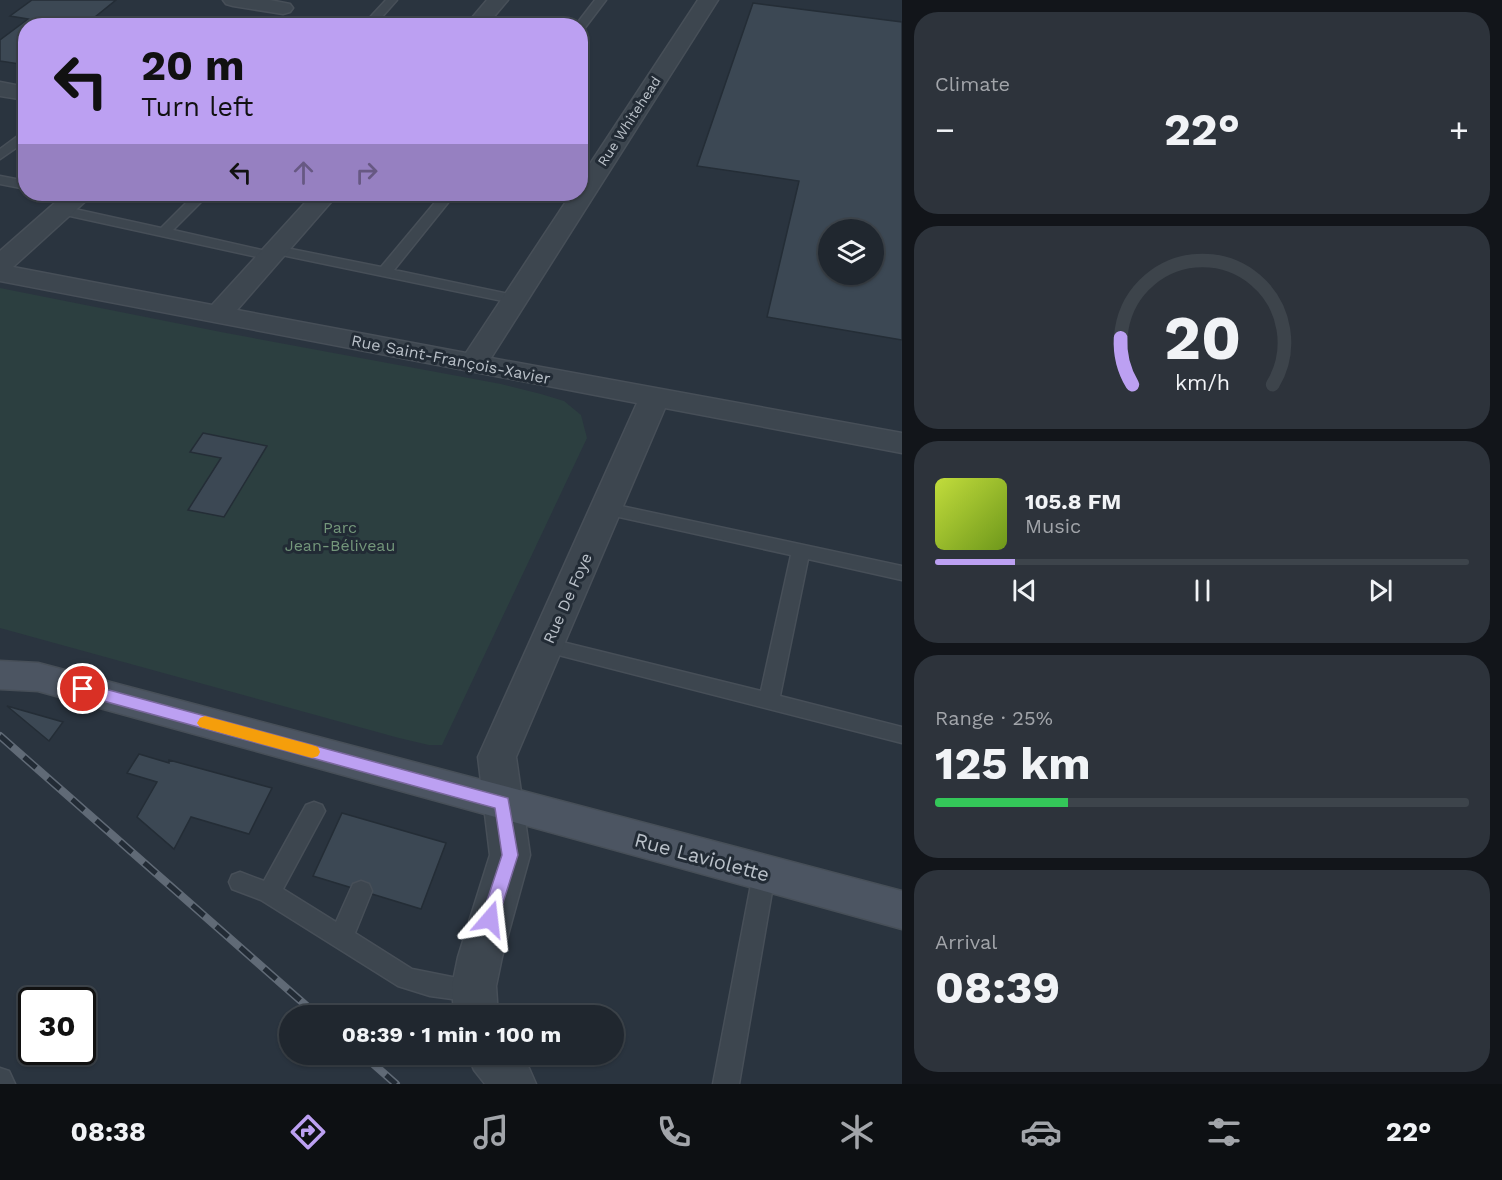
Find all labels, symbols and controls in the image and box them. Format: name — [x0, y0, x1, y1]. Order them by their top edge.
text: 20 m — [141, 41, 245, 90]
icon: left — [42, 42, 120, 120]
text: Climate — [935, 72, 1010, 96]
street label: Rue Whitehead — [594, 73, 664, 169]
text: Turn left — [141, 91, 253, 123]
text: 22° — [1164, 103, 1240, 156]
text: − — [935, 110, 955, 149]
text: + — [1449, 110, 1469, 149]
icon: left — [224, 156, 257, 189]
icon: ahead — [287, 156, 320, 189]
icon: right — [350, 156, 383, 189]
map controls — [818, 219, 884, 285]
button: layers — [818, 219, 884, 285]
text: 20 — [1163, 301, 1241, 374]
street label: Rue Saint-François-Xavier — [350, 331, 552, 388]
text: km/h — [1174, 370, 1230, 395]
text: 105.8 FM — [1025, 489, 1121, 514]
text: Music — [1025, 514, 1081, 538]
park label: Parc Jean-Béliveau — [285, 518, 395, 555]
street label: Rue De Foye — [539, 550, 596, 646]
icon: previous — [1008, 574, 1041, 607]
icon: pause — [1186, 574, 1219, 607]
icon: next — [1364, 574, 1397, 607]
pin — [57, 663, 108, 714]
icon: arrive — [66, 672, 99, 705]
text: Range · 25% — [935, 706, 1053, 730]
text: 125 km — [935, 737, 1091, 790]
street label: Rue Laviolette — [632, 827, 772, 887]
position arrow — [458, 887, 522, 951]
text: Arrival — [935, 930, 997, 954]
text: 08:39 — [935, 961, 1060, 1014]
speed limit sign: 30 — [18, 987, 96, 1065]
text: 08:39 · 1 min · 100 m — [342, 1022, 561, 1047]
icon: directions — [287, 1111, 329, 1153]
icon: music — [470, 1111, 512, 1153]
icon: phone — [653, 1111, 695, 1153]
icon: climate — [836, 1111, 878, 1153]
icon: car — [1020, 1111, 1062, 1153]
icon: filters — [1203, 1111, 1245, 1153]
text: 08:38 — [71, 1116, 146, 1148]
text: 22° — [1386, 1116, 1431, 1148]

